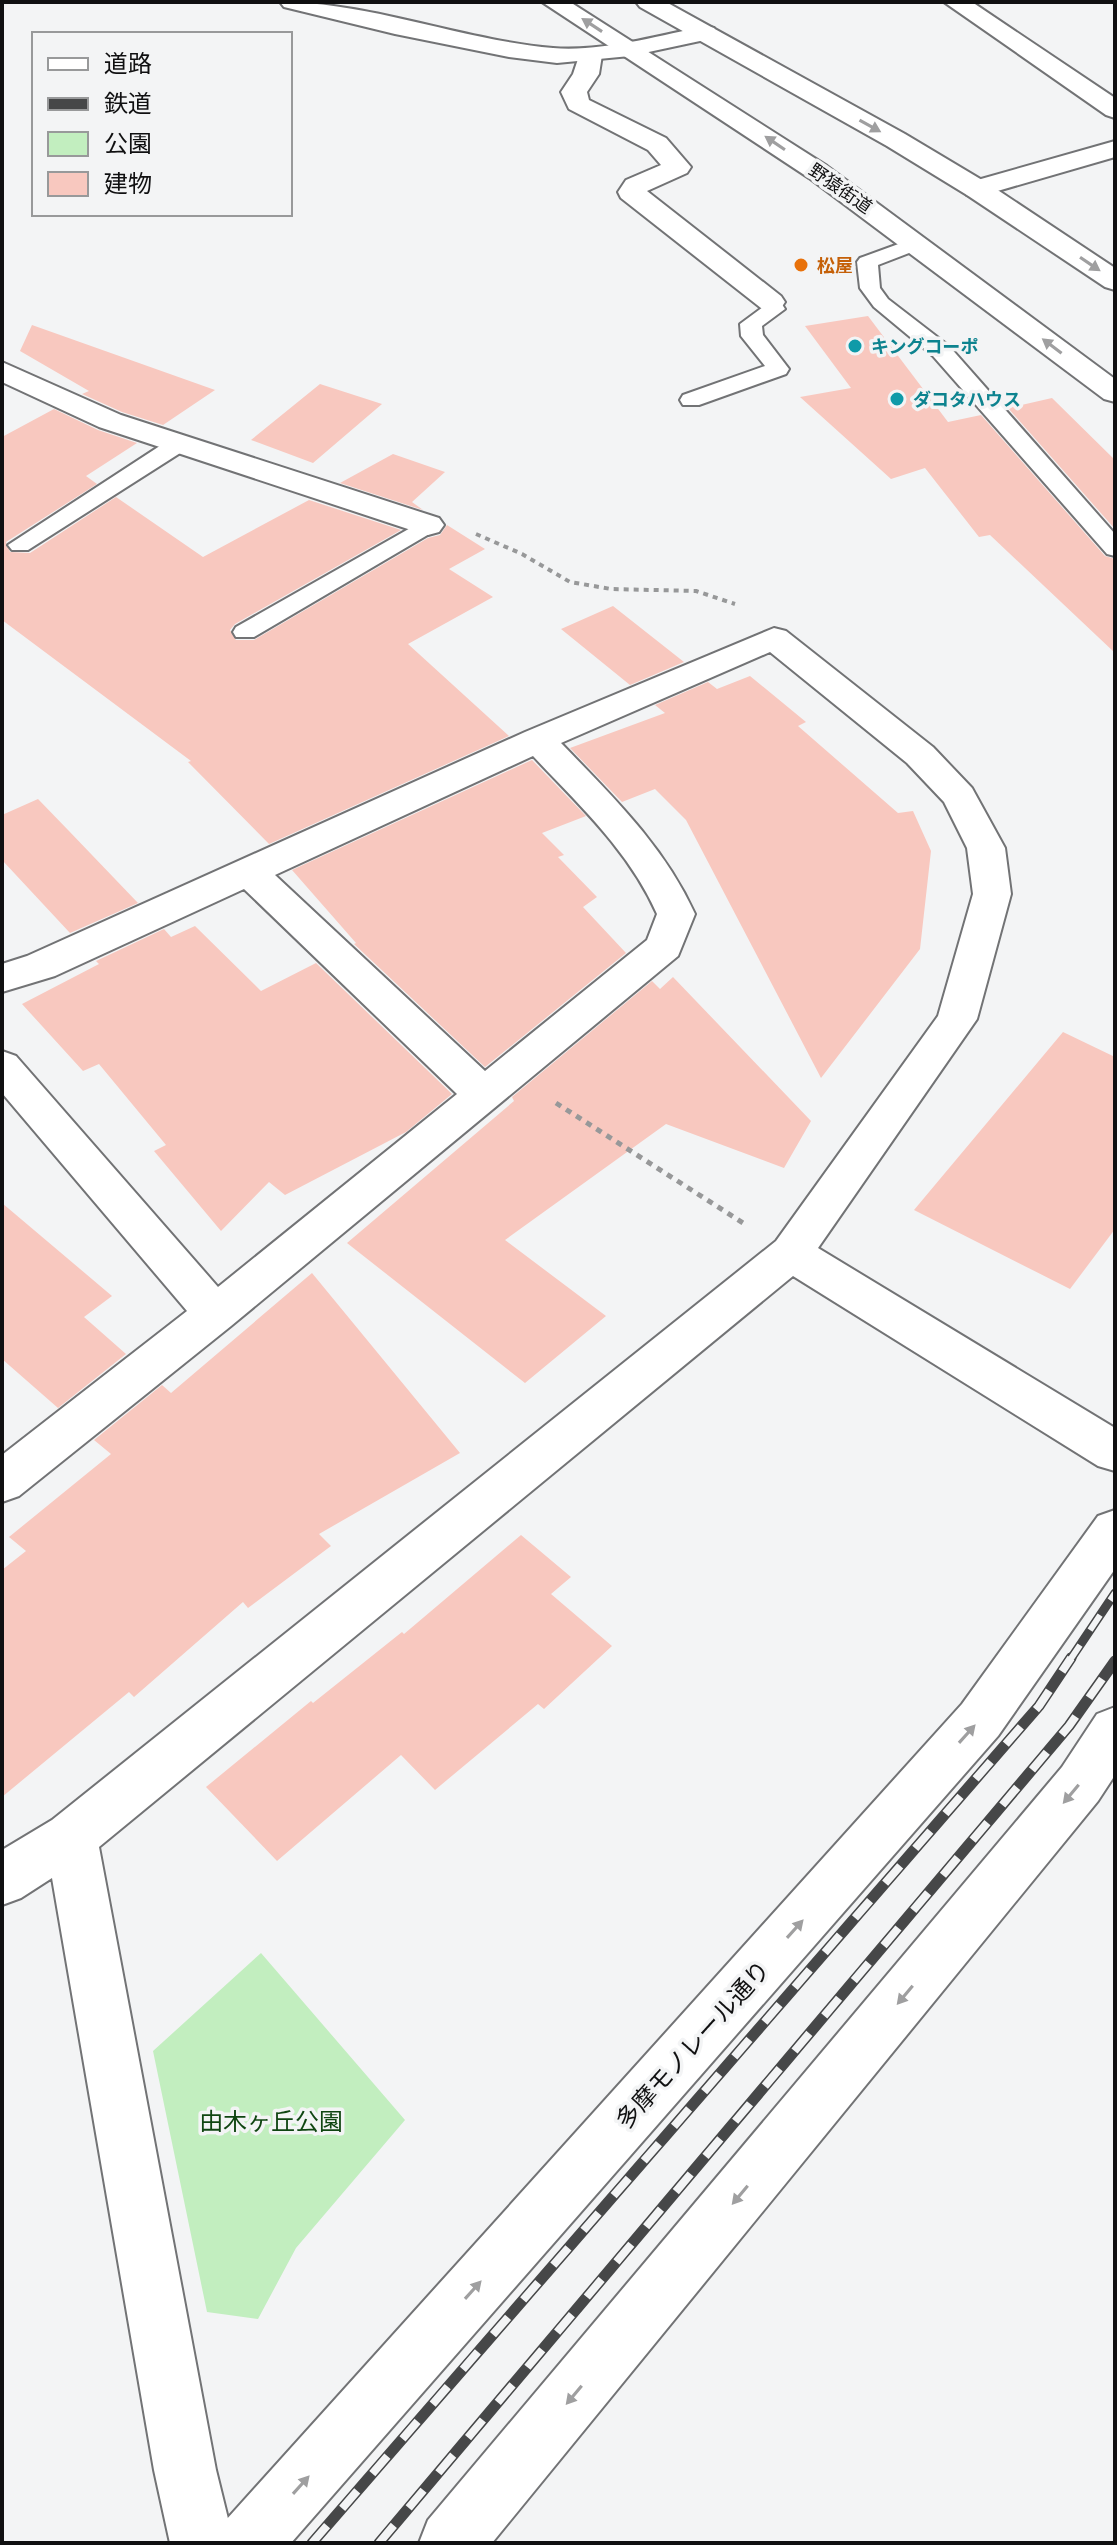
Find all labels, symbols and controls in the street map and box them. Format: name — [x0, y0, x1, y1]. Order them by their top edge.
one-way arrow — [581, 19, 603, 33]
legend — [32, 32, 292, 216]
text: 道路 — [104, 46, 152, 79]
text: 鉄道 — [104, 86, 152, 119]
one-way arrow — [859, 119, 882, 133]
text: 公園 — [104, 126, 152, 159]
one-way arrow — [765, 136, 786, 151]
street label: 野猿街道 — [805, 158, 877, 218]
text: 建物 — [104, 166, 152, 199]
place label: 松屋 — [817, 253, 853, 277]
marker: 松屋 — [792, 256, 810, 274]
one-way arrow — [1080, 257, 1101, 272]
place label: キングコーポ — [871, 334, 978, 358]
marker: キングコーポ — [846, 337, 864, 355]
one-way arrow — [1042, 339, 1063, 355]
place label: ダコタハウス — [913, 387, 1021, 411]
marker: ダコタハウス — [888, 390, 906, 408]
one-way arrow — [958, 1725, 976, 1744]
one-way arrow — [1063, 1784, 1080, 1804]
one-way arrow — [785, 1919, 803, 1938]
street label: 多摩モノレール通り — [607, 1953, 777, 2135]
one-way arrow — [897, 1984, 914, 2005]
park label: 由木ヶ丘公園 — [199, 2104, 343, 2137]
one-way arrow — [732, 2185, 749, 2205]
one-way arrow — [464, 2281, 482, 2300]
one-way arrow — [566, 2385, 583, 2405]
one-way arrow — [291, 2475, 309, 2494]

